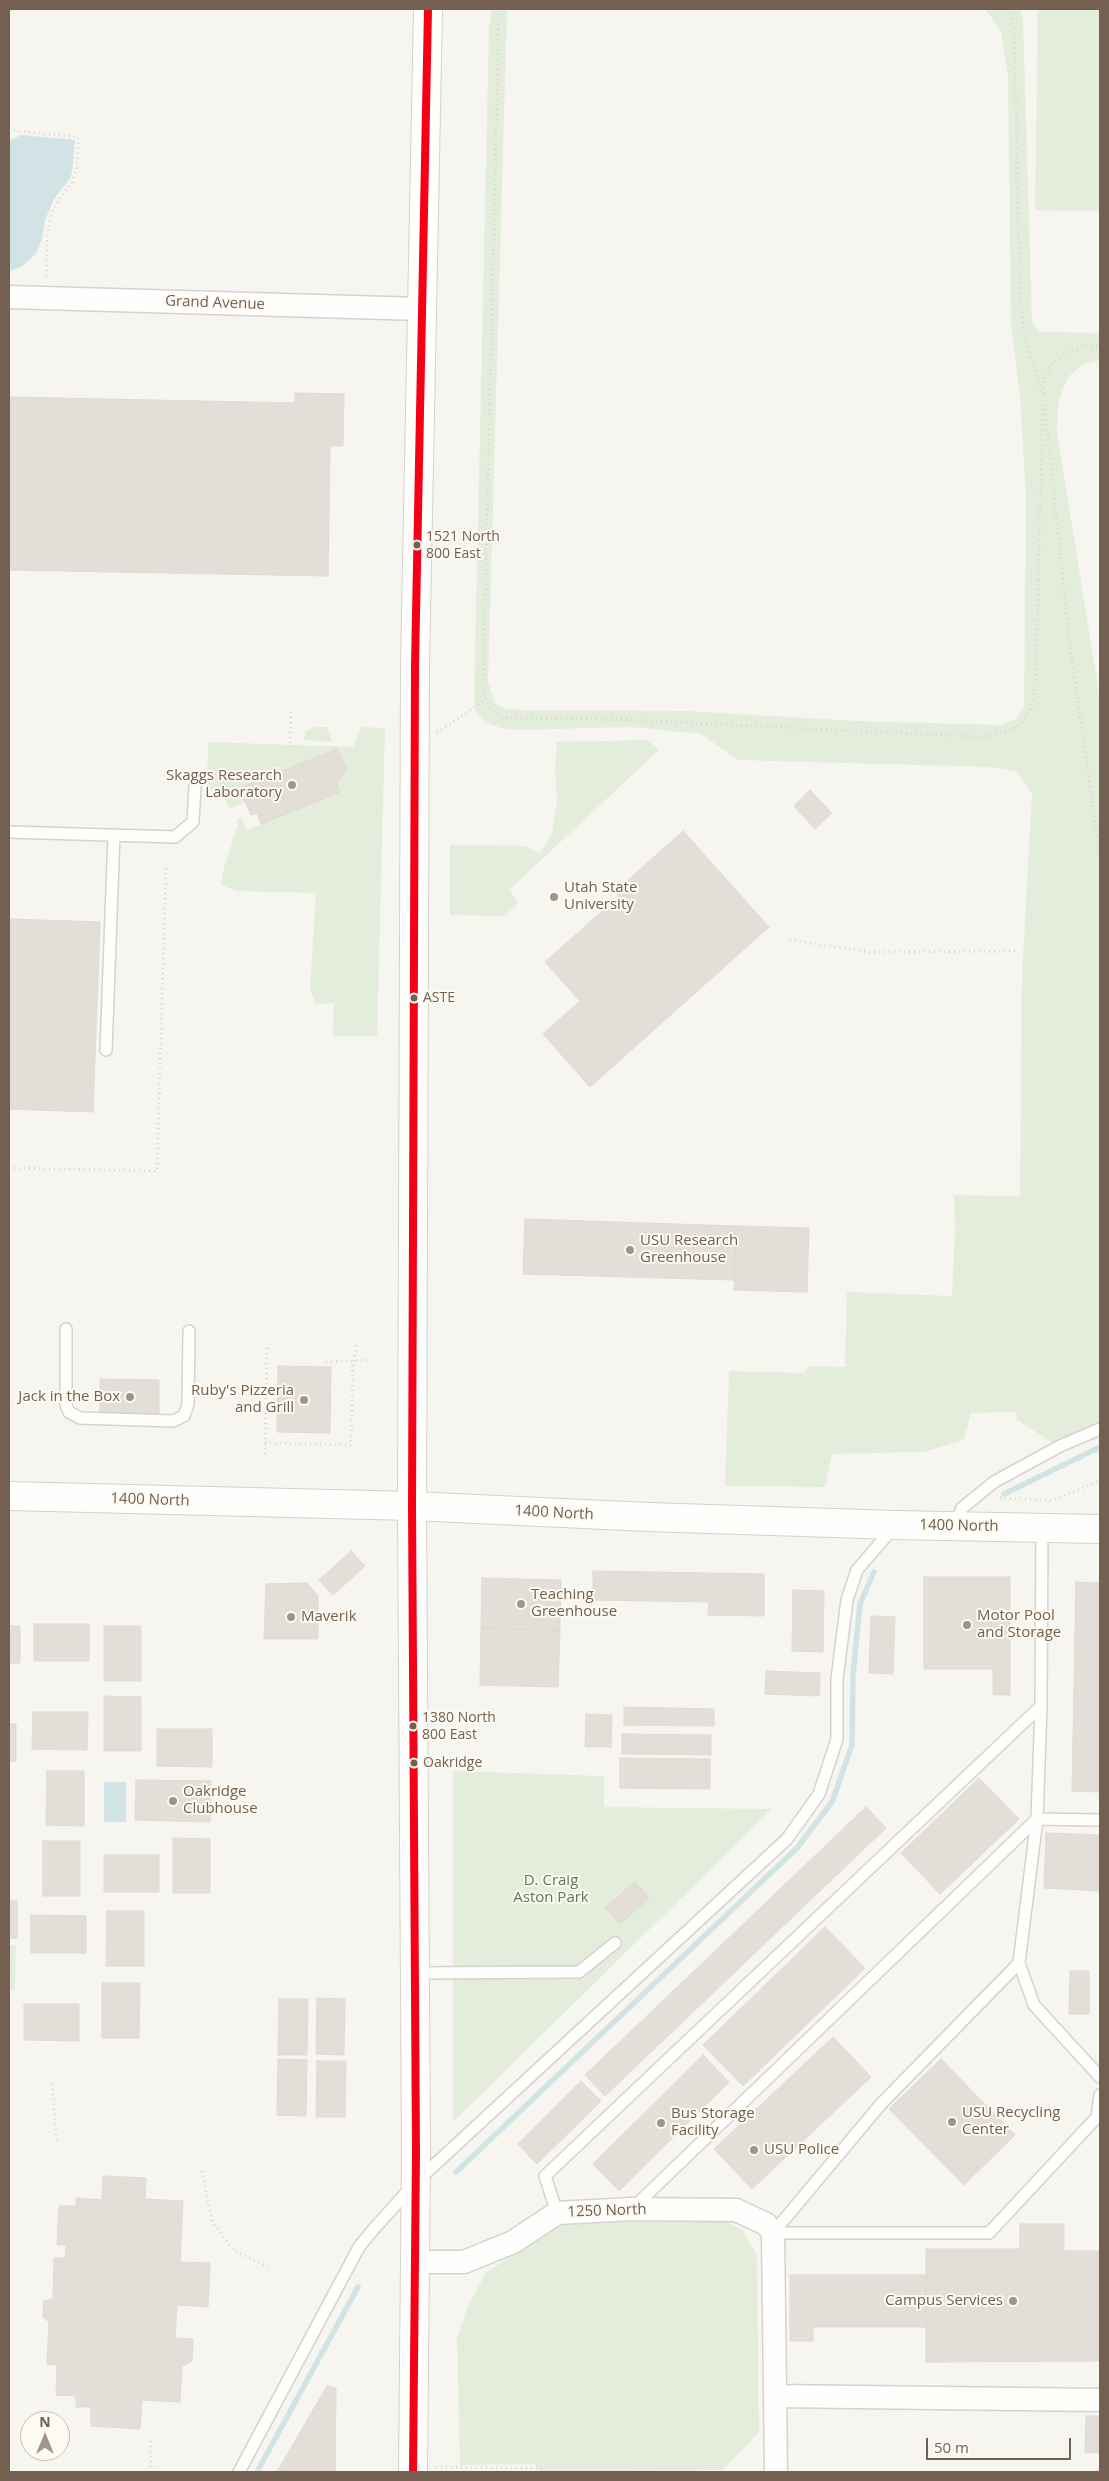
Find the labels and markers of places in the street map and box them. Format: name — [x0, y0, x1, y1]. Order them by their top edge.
place label: 1521 North 800 East — [426, 529, 500, 562]
marker: 1521 North 800 East — [412, 540, 422, 550]
place label: Skaggs Research Laboratory — [166, 767, 282, 802]
marker: Skaggs Research Laboratory — [286, 779, 298, 791]
place label: Utah State University — [564, 879, 637, 914]
marker: Utah State University — [548, 891, 560, 903]
place label: ASTE — [423, 990, 455, 1006]
marker: ASTE — [409, 993, 419, 1003]
place label: USU Research Greenhouse — [640, 1232, 738, 1267]
marker: USU Research Greenhouse — [624, 1244, 636, 1256]
place label: Ruby's Pizzeria and Grill — [191, 1382, 294, 1417]
place label: Jack in the Box — [18, 1388, 120, 1406]
marker: Jack in the Box — [124, 1391, 136, 1403]
marker: Ruby's Pizzeria and Grill — [298, 1394, 310, 1406]
place label: Teaching Greenhouse — [531, 1586, 617, 1621]
marker: Teaching Greenhouse — [515, 1598, 527, 1610]
place label: Motor Pool and Storage — [977, 1607, 1061, 1642]
place label: Maverik — [301, 1608, 357, 1626]
marker: Maverik — [285, 1611, 297, 1623]
marker: Motor Pool and Storage — [961, 1619, 973, 1631]
place label: 1380 North 800 East — [422, 1710, 496, 1742]
marker: 1380 North 800 East — [408, 1721, 418, 1731]
place label: Oakridge — [423, 1755, 482, 1771]
marker: Oakridge — [409, 1758, 419, 1768]
place label: Oakridge Clubhouse — [183, 1783, 258, 1818]
marker: Oakridge Clubhouse — [167, 1795, 179, 1807]
place label: USU Recycling Center — [962, 2104, 1060, 2139]
place label: Bus Storage Facility — [671, 2105, 755, 2140]
marker: USU Recycling Center — [946, 2116, 958, 2128]
marker: Bus Storage Facility — [655, 2117, 667, 2129]
place label: USU Police — [764, 2141, 839, 2159]
marker: USU Police — [748, 2144, 760, 2156]
place label: Campus Services — [885, 2292, 1003, 2310]
marker: Campus Services — [1007, 2295, 1019, 2307]

